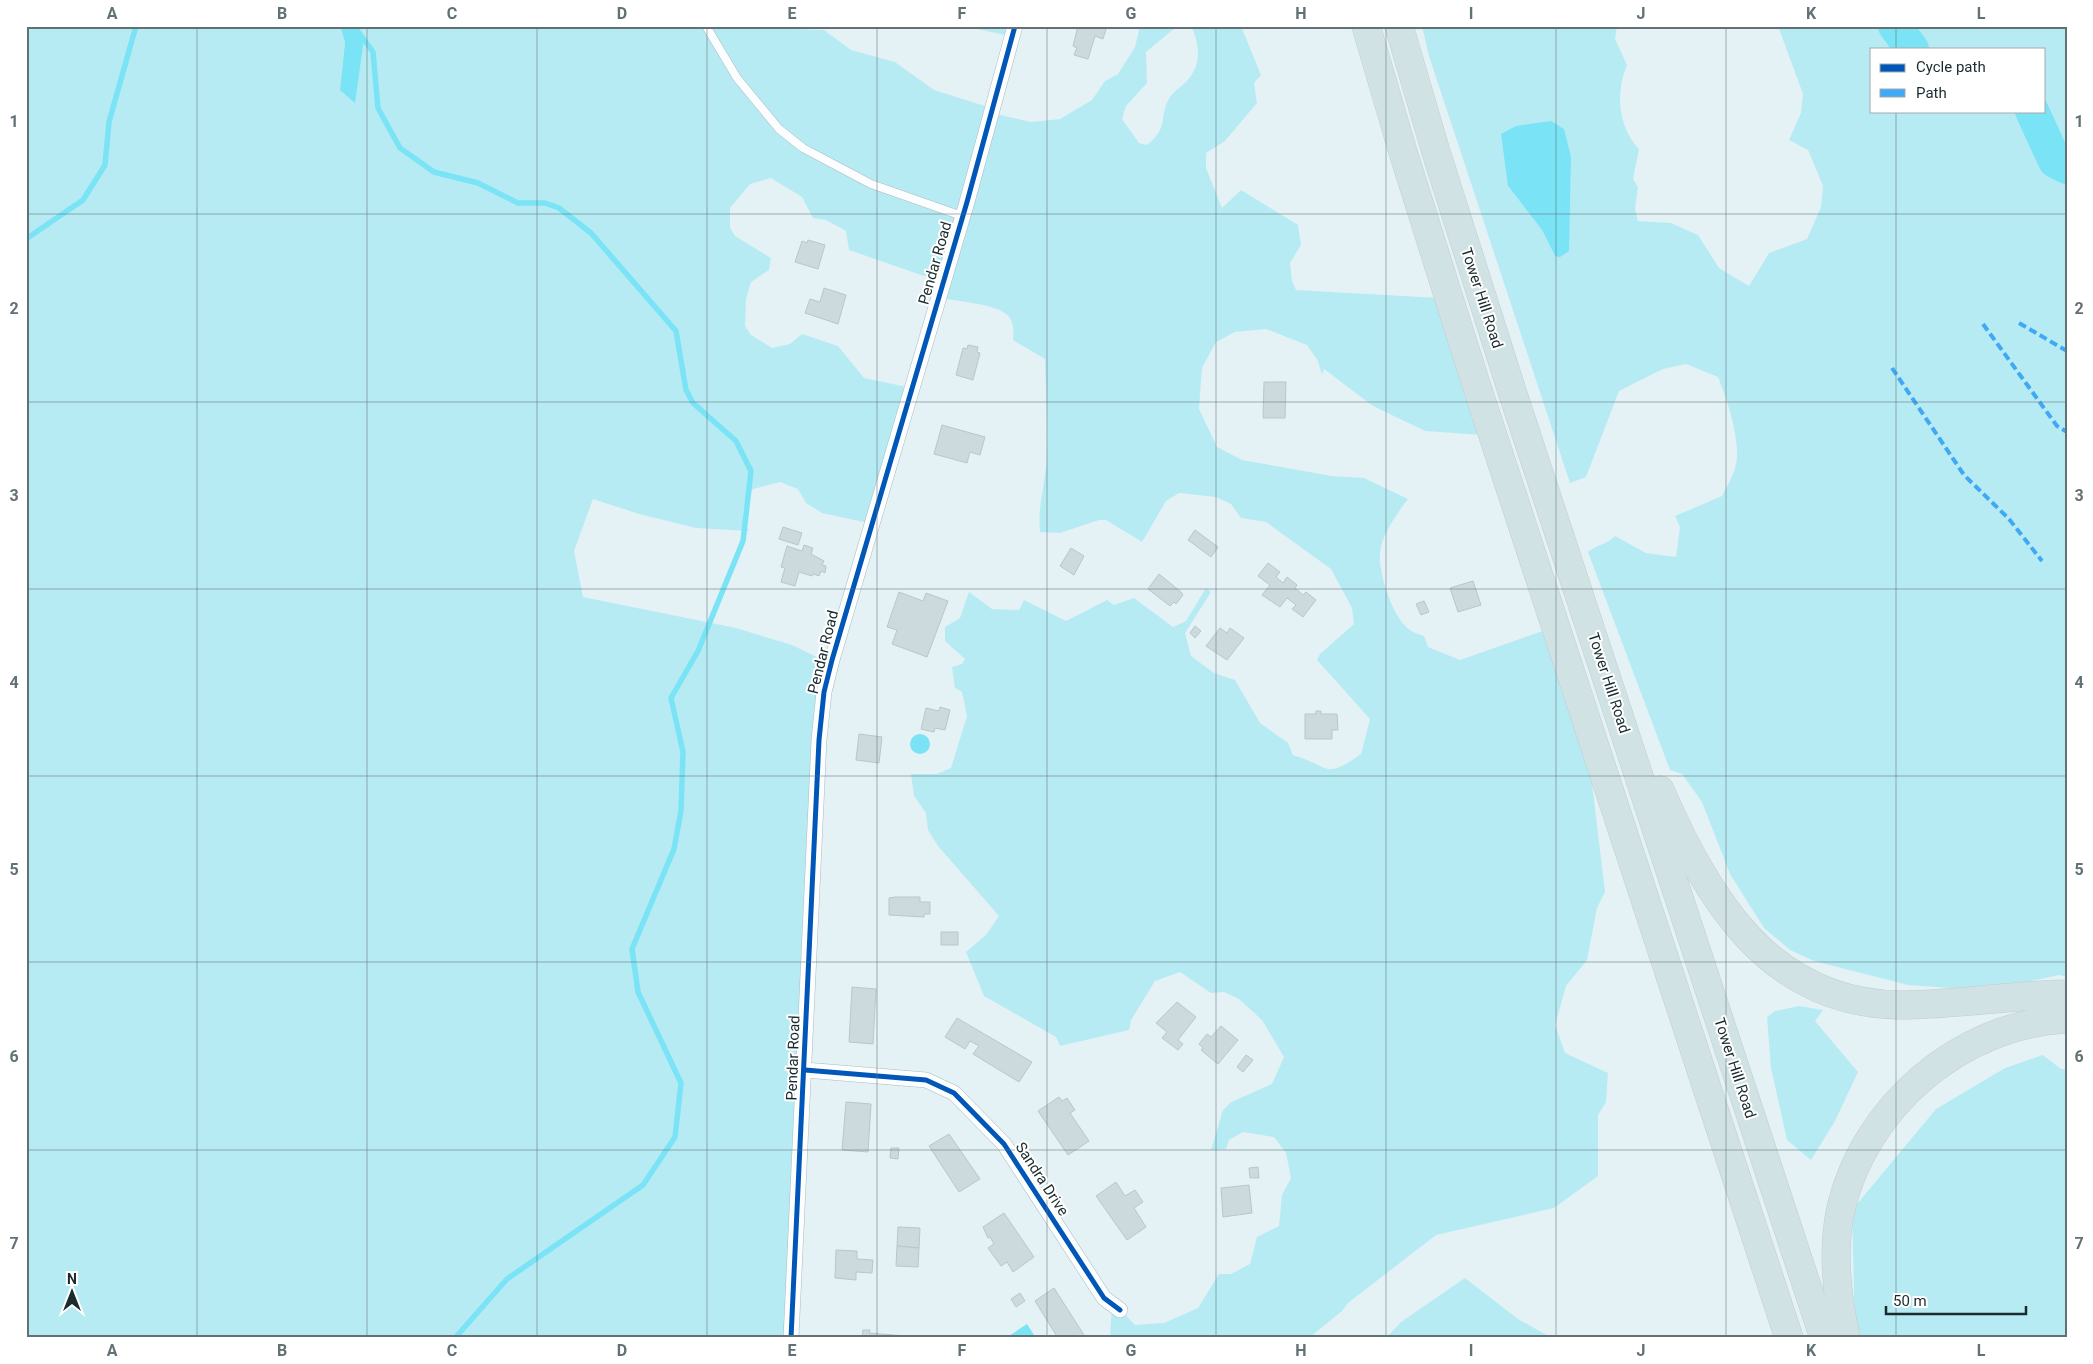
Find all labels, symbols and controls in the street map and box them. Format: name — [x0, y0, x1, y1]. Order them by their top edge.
text: A — [107, 4, 118, 23]
text: B — [277, 4, 287, 23]
text: C — [447, 4, 457, 23]
text: D — [617, 4, 627, 23]
text: E — [788, 4, 797, 23]
text: F — [958, 4, 967, 23]
text: G — [1126, 4, 1137, 23]
text: H — [1295, 4, 1307, 23]
text: I — [1469, 4, 1473, 23]
text: J — [1637, 4, 1645, 23]
text: K — [1806, 4, 1817, 23]
text: L — [1977, 4, 1986, 23]
legend — [1870, 48, 2046, 112]
text: Cycle path — [1916, 58, 1986, 76]
text: Path — [1916, 84, 1947, 102]
text: 1 — [9, 112, 19, 131]
text: 1 — [2074, 112, 2084, 131]
street label: Pendar Road — [915, 219, 955, 307]
street label: Tower Hill Road — [1457, 245, 1507, 351]
text: 2 — [9, 299, 19, 318]
text: 2 — [2074, 299, 2084, 318]
text: 3 — [9, 486, 19, 505]
text: 3 — [2074, 486, 2084, 505]
street label: Pendar Road — [804, 608, 842, 696]
street label: Tower Hill Road — [1584, 630, 1634, 736]
text: 4 — [9, 673, 19, 692]
text: 4 — [2074, 673, 2084, 692]
text: 5 — [9, 860, 19, 879]
text: 5 — [2074, 860, 2084, 879]
street label: Pendar Road — [783, 1015, 803, 1101]
street label: Tower Hill Road — [1710, 1015, 1760, 1121]
text: 6 — [9, 1047, 19, 1066]
text: 6 — [2074, 1047, 2084, 1066]
street label: Sandra Drive — [1012, 1139, 1072, 1219]
text: 7 — [9, 1234, 19, 1253]
text: 7 — [2074, 1234, 2084, 1253]
north arrow — [48, 1266, 98, 1316]
text: N — [67, 1271, 77, 1287]
scale bar — [1886, 1284, 2026, 1316]
text: 50 m — [1893, 1292, 1927, 1310]
text: A — [107, 1341, 118, 1360]
text: B — [277, 1341, 287, 1360]
text: C — [447, 1341, 457, 1360]
text: D — [617, 1341, 627, 1360]
text: E — [788, 1341, 797, 1360]
text: F — [958, 1341, 967, 1360]
text: G — [1126, 1341, 1137, 1360]
text: H — [1295, 1341, 1307, 1360]
text: I — [1469, 1341, 1473, 1360]
text: J — [1637, 1341, 1645, 1360]
text: K — [1806, 1341, 1817, 1360]
text: L — [1977, 1341, 1986, 1360]

